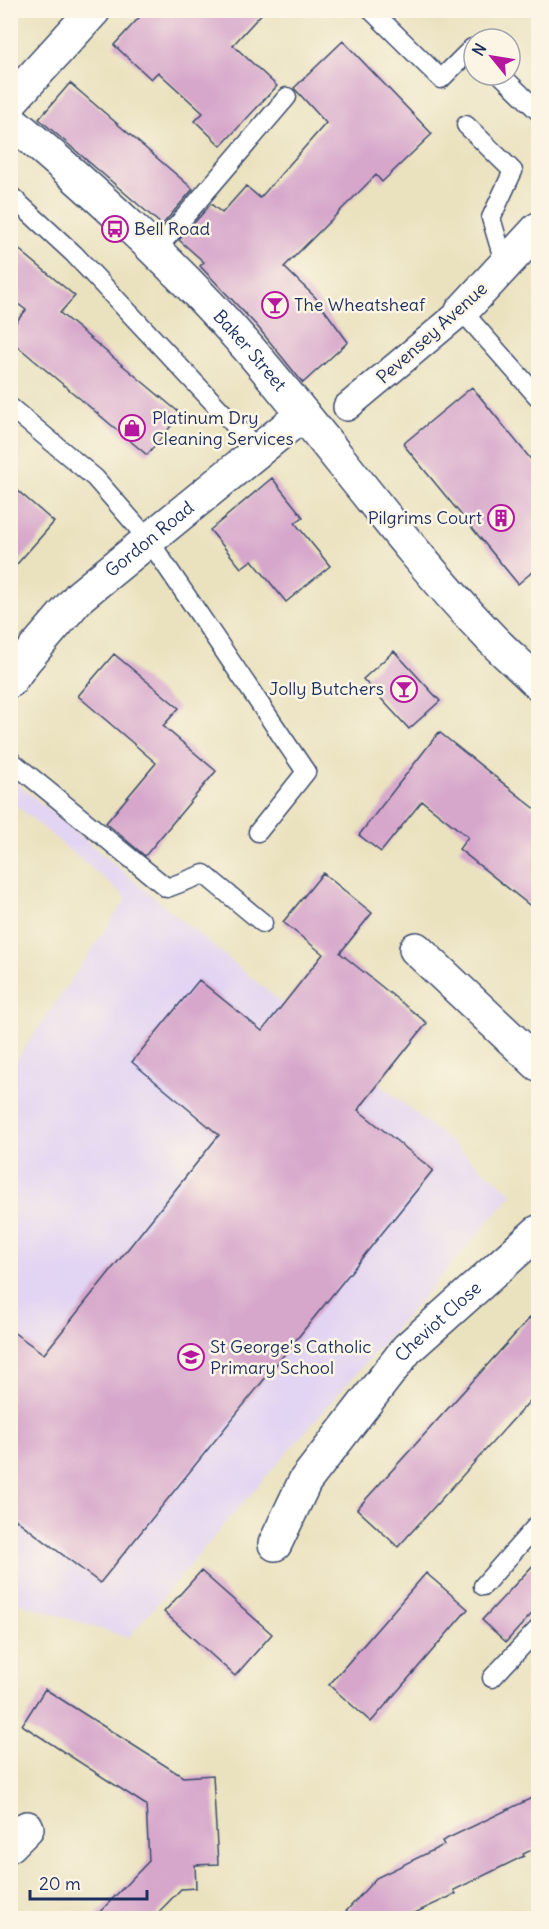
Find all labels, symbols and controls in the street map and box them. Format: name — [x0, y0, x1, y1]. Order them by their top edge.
north arrow — [462, 27, 522, 87]
text: N — [468, 40, 490, 59]
bus stop icon: Bell Road — [100, 214, 130, 244]
place label: Bell Road — [134, 217, 210, 240]
street label: Pevensey Avenue — [371, 277, 492, 388]
bar icon: The Wheatsheaf — [260, 290, 290, 320]
place label: The Wheatsheaf — [294, 293, 426, 316]
street label: Baker Street — [208, 305, 292, 396]
place label: Platinum Dry Cleaning Services — [152, 406, 294, 450]
shop icon: Platinum Dry Cleaning Services — [117, 413, 147, 443]
street label: Gordon Road — [100, 496, 199, 582]
building icon: Pilgrims Court — [486, 503, 516, 533]
place label: Pilgrims Court — [368, 506, 482, 529]
bar icon: Jolly Butchers — [389, 674, 419, 704]
place label: Jolly Butchers — [269, 677, 384, 700]
street label: Cheviot Close — [389, 1276, 486, 1366]
place label: St George's Catholic Primary School — [210, 1335, 371, 1379]
school or university icon: St George's Catholic Primary School — [176, 1342, 206, 1372]
scale bar — [30, 1863, 147, 1901]
text: 20 m — [39, 1872, 81, 1895]

